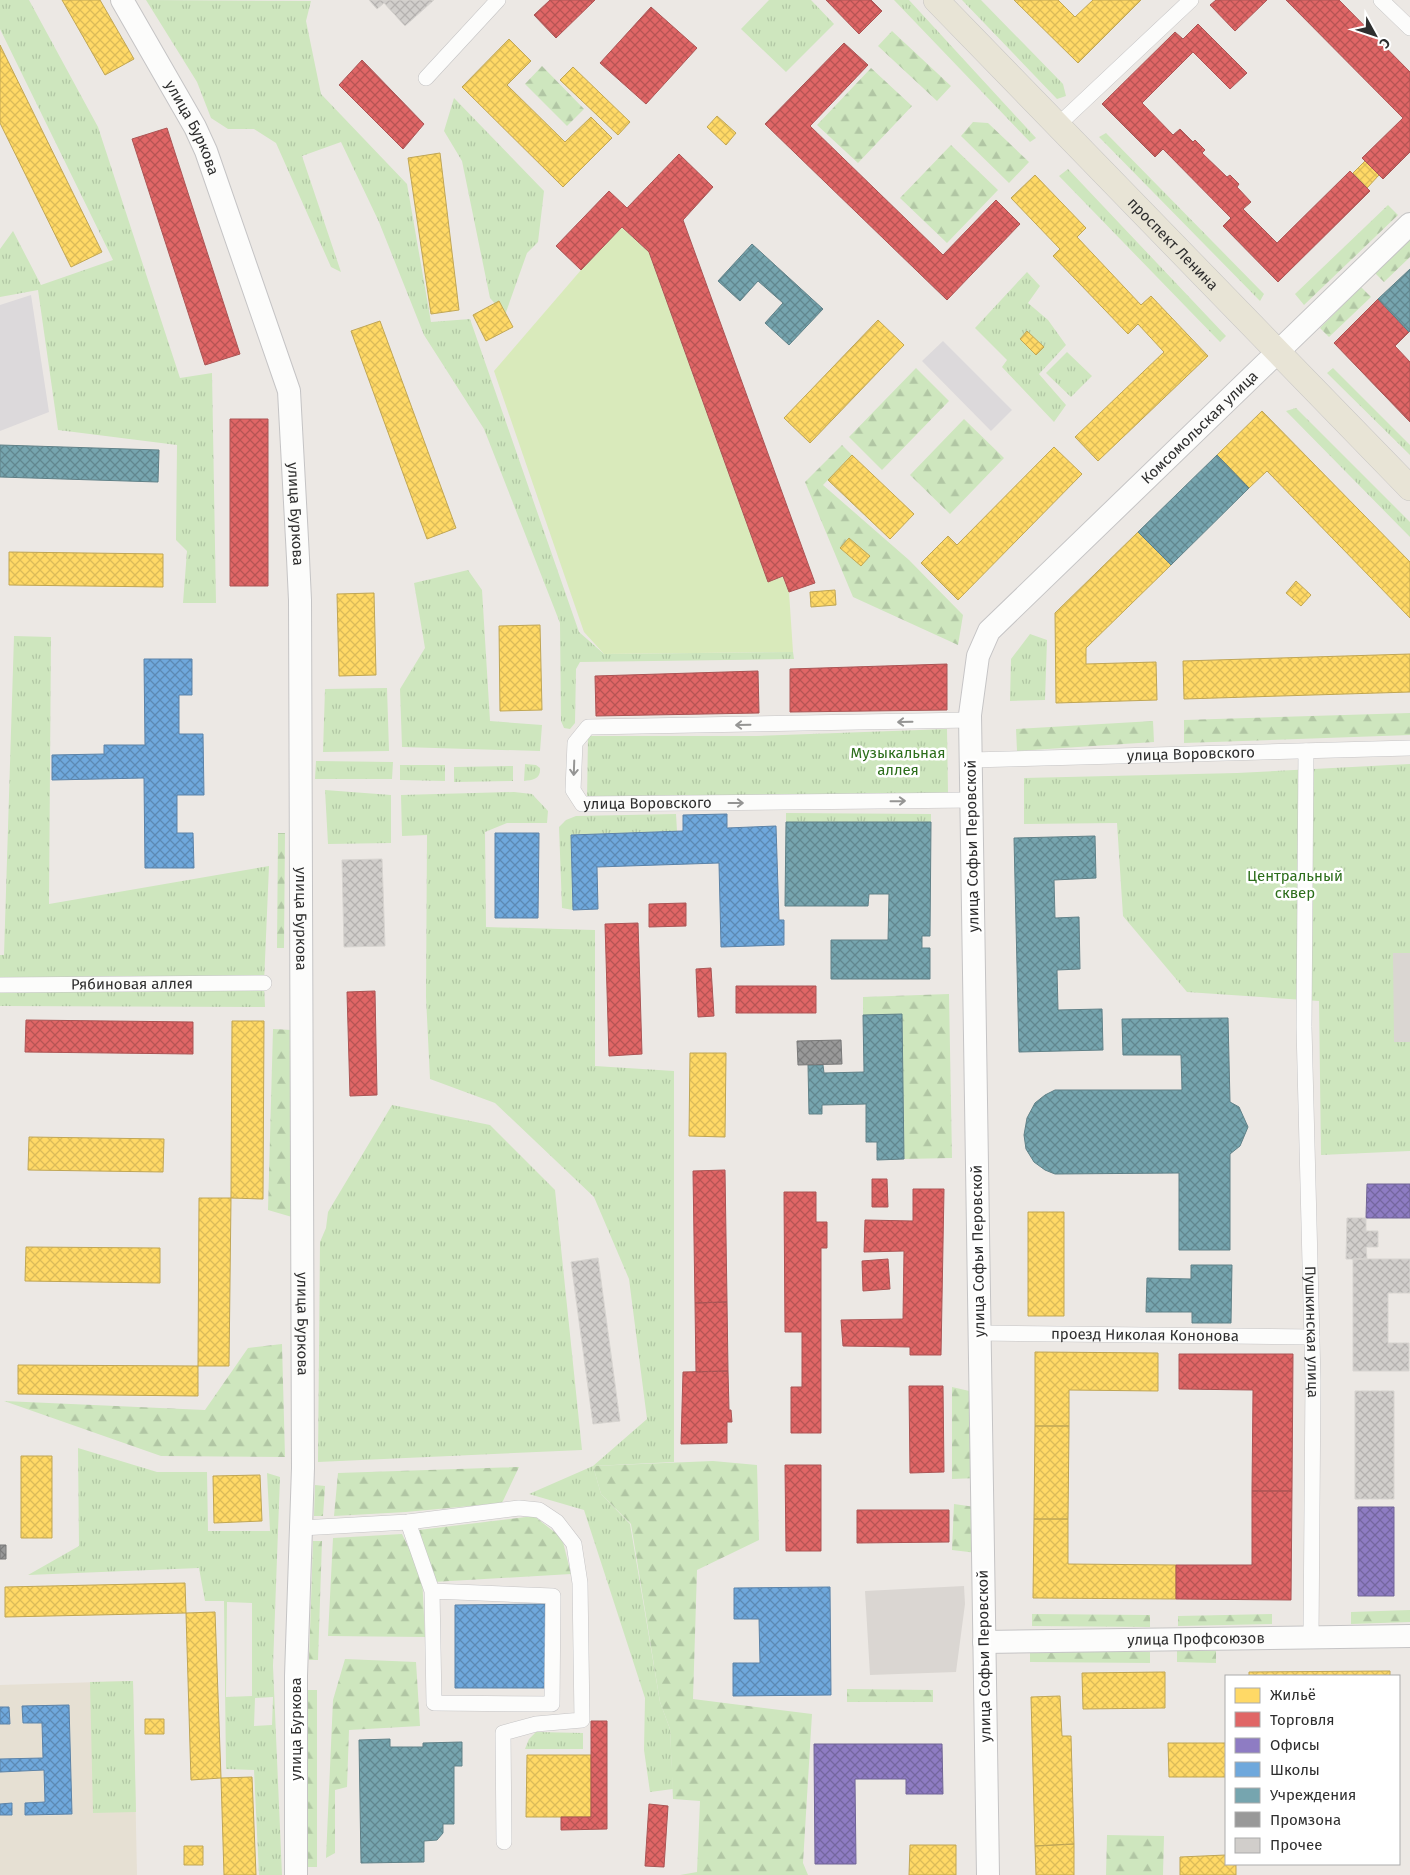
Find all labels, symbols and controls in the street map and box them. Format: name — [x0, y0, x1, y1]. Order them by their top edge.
north arrow — [1350, 10, 1400, 60]
text: С — [1375, 34, 1394, 52]
street label: улица Буркова — [161, 77, 223, 178]
street label: проспект Ленина — [1124, 194, 1222, 294]
street label: Комсомольская улица — [1138, 367, 1262, 488]
street label: улица Буркова — [284, 462, 307, 566]
one-way arrow — [898, 717, 914, 726]
one-way arrow — [735, 720, 752, 730]
street label: улица Воровского — [1127, 743, 1255, 765]
park label: Музыкальная аллея — [851, 744, 945, 779]
one-way arrow — [569, 760, 578, 776]
street label: улица Софьи Перовской — [961, 760, 983, 932]
street label: улица Воровского — [583, 794, 712, 813]
one-way arrow — [890, 796, 906, 806]
one-way arrow — [728, 798, 744, 808]
street label: улица Буркова — [292, 867, 310, 971]
park label: Центральный сквер — [1247, 867, 1343, 902]
street label: Рябиновая аллея — [71, 975, 193, 993]
street label: улица Софьи Перовской — [967, 1165, 989, 1337]
street label: Пушкинская улица — [1301, 1266, 1322, 1398]
street label: улица Буркова — [293, 1272, 312, 1376]
street label: проезд Николая Кононова — [1051, 1325, 1239, 1345]
street label: улица Софьи Перовской — [973, 1570, 995, 1742]
street label: улица Профсоюзов — [1127, 1629, 1265, 1649]
legend — [1225, 1675, 1400, 1865]
street label: улица Буркова — [287, 1677, 305, 1781]
text: Жильё — [1270, 1686, 1316, 1704]
text: Торговля — [1270, 1711, 1335, 1729]
text: Офисы — [1270, 1736, 1320, 1754]
text: Школы — [1270, 1761, 1320, 1779]
text: Учреждения — [1270, 1786, 1356, 1804]
text: Промзона — [1270, 1811, 1341, 1829]
text: Прочее — [1270, 1836, 1322, 1854]

